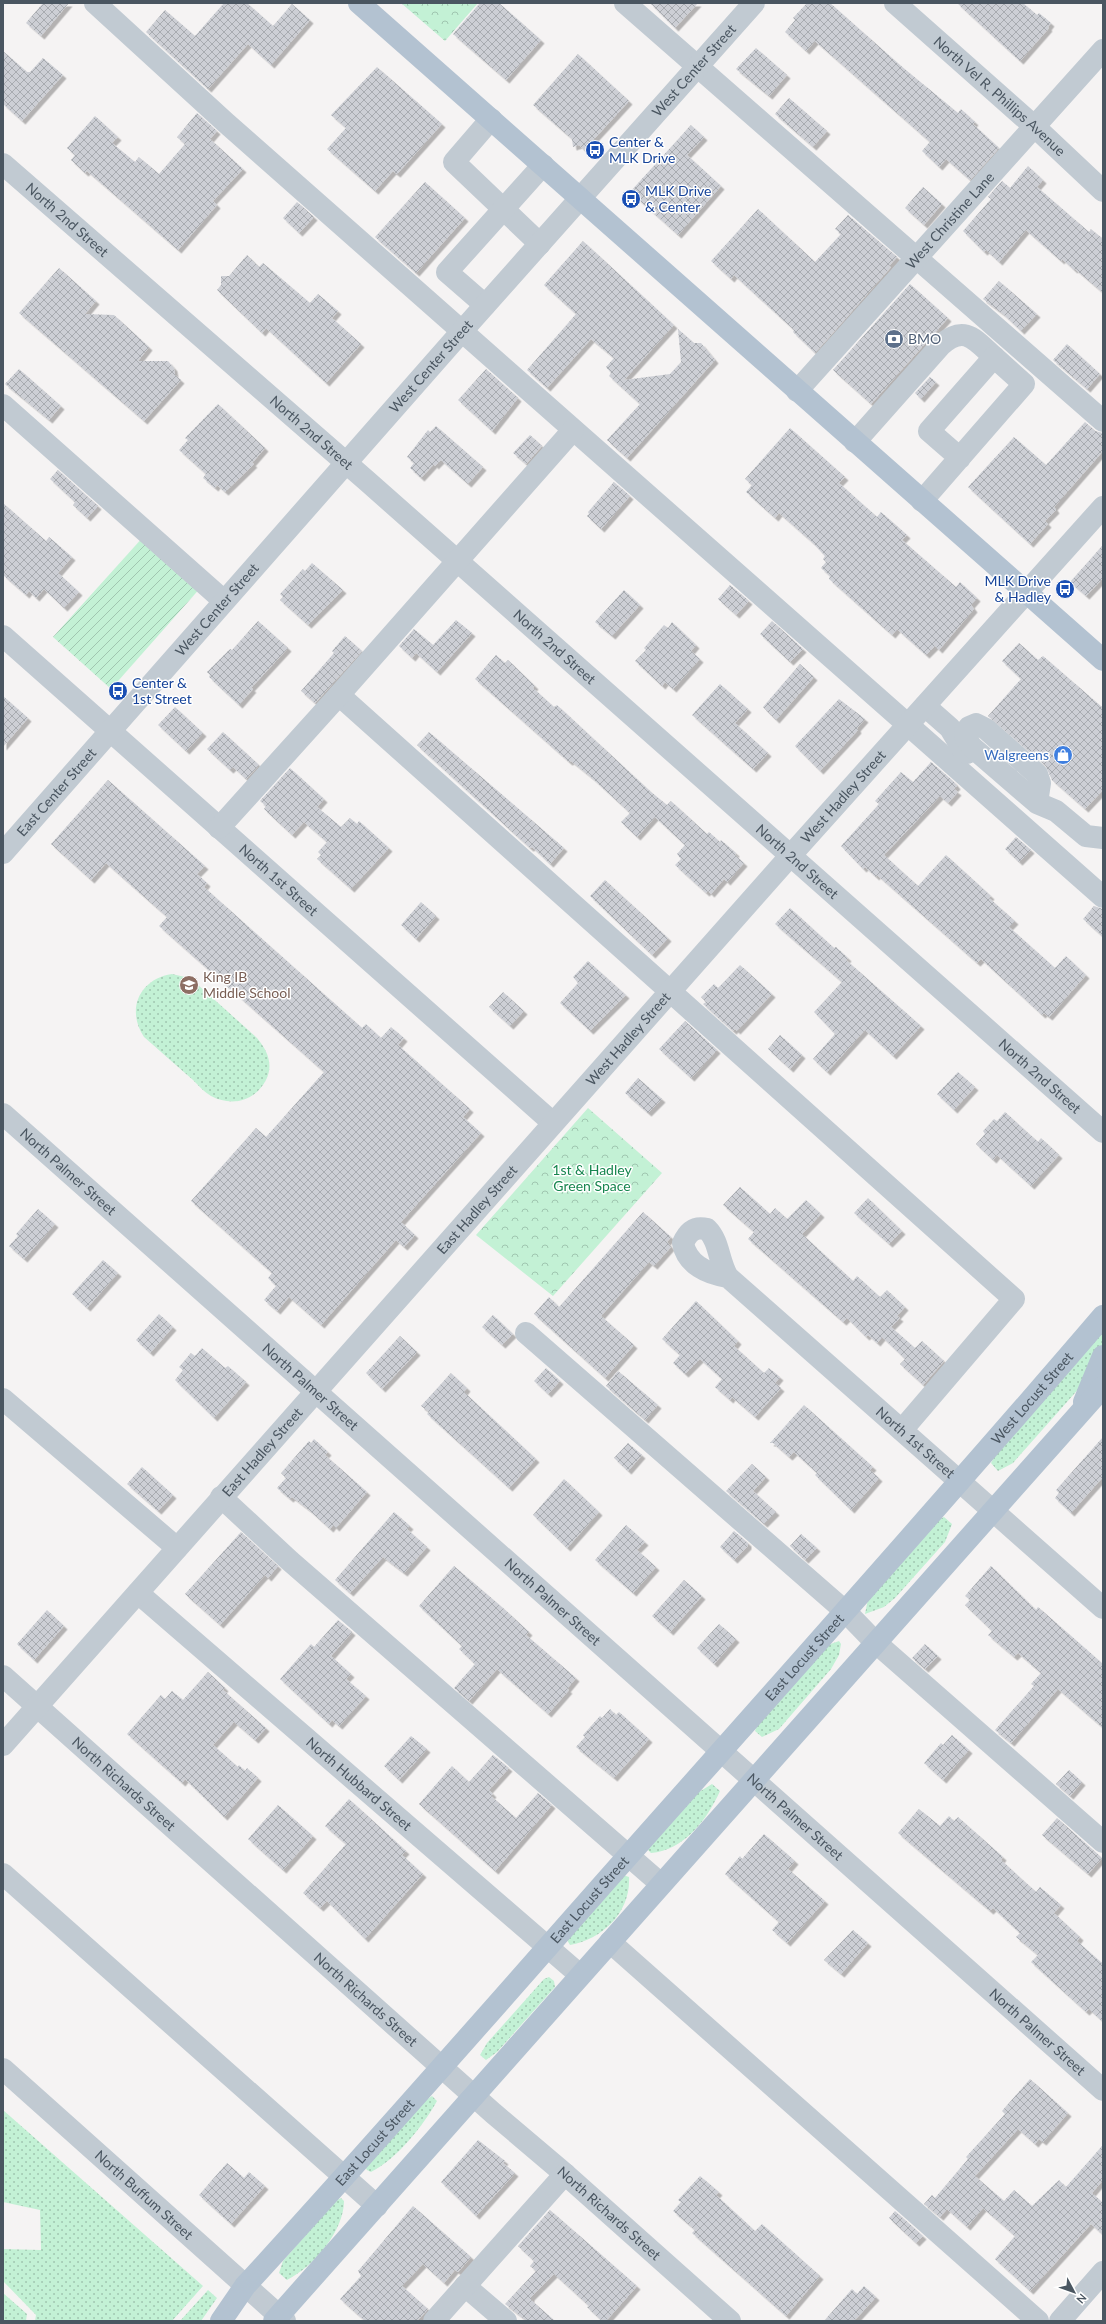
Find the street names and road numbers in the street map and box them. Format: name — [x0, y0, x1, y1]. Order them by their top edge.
street label: West Center Street — [648, 20, 739, 120]
street label: North Vel R. Phillips Avenue — [931, 32, 1069, 159]
street label: West Christine Lane — [902, 168, 997, 272]
street label: North 2nd Street — [23, 179, 112, 260]
street label: West Center Street — [385, 316, 476, 416]
street label: North 2nd Street — [267, 392, 357, 473]
street label: West Center Street — [171, 560, 262, 659]
street label: North 2nd Street — [510, 606, 600, 687]
street label: East Center Street — [13, 744, 99, 839]
street label: West Hadley Street — [797, 746, 889, 846]
street label: North 2nd Street — [753, 820, 842, 902]
street label: North 1st Street — [236, 840, 322, 919]
street label: West Hadley Street — [582, 988, 674, 1089]
street label: North 2nd Street — [996, 1035, 1085, 1117]
street label: North Palmer Street — [17, 1124, 120, 1218]
street label: East Hadley Street — [433, 1161, 520, 1257]
street label: North Palmer Street — [259, 1339, 362, 1433]
street label: West Locust Street — [987, 1348, 1076, 1447]
street label: North 1st Street — [873, 1403, 959, 1481]
street label: East Hadley Street — [218, 1404, 306, 1500]
street label: North Palmer Street — [502, 1554, 605, 1649]
street label: East Locust Street — [761, 1610, 847, 1704]
street label: North Richards Street — [69, 1733, 179, 1834]
street label: North Hubbard Street — [303, 1733, 416, 1834]
street label: North Palmer Street — [744, 1769, 847, 1864]
street label: East Locust Street — [546, 1852, 632, 1946]
street label: North Richards Street — [311, 1949, 421, 2050]
street label: North Palmer Street — [986, 1984, 1089, 2079]
street label: East Locust Street — [331, 2095, 418, 2189]
street label: North Buffum Street — [92, 2146, 197, 2243]
street label: North Richards Street — [554, 2162, 665, 2263]

